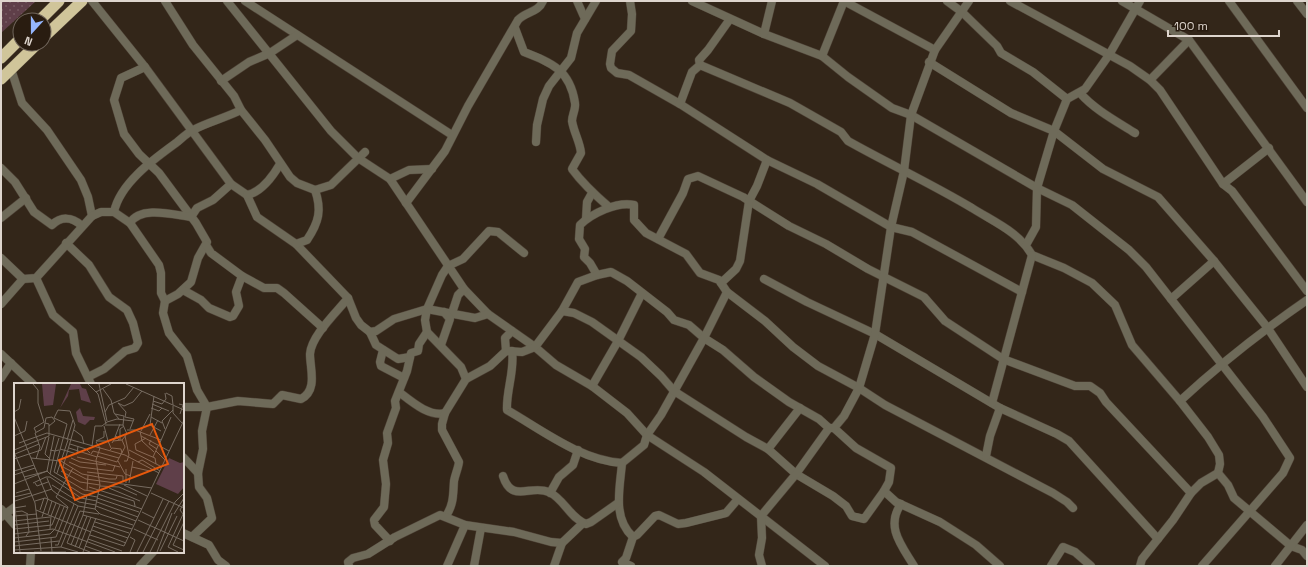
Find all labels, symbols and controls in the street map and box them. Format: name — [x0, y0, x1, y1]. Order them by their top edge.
north arrow — [12, 12, 52, 52]
scale bar — [1168, 12, 1279, 38]
text: 100 m — [1174, 18, 1208, 34]
text: N — [22, 33, 34, 49]
inset map — [14, 383, 184, 553]

